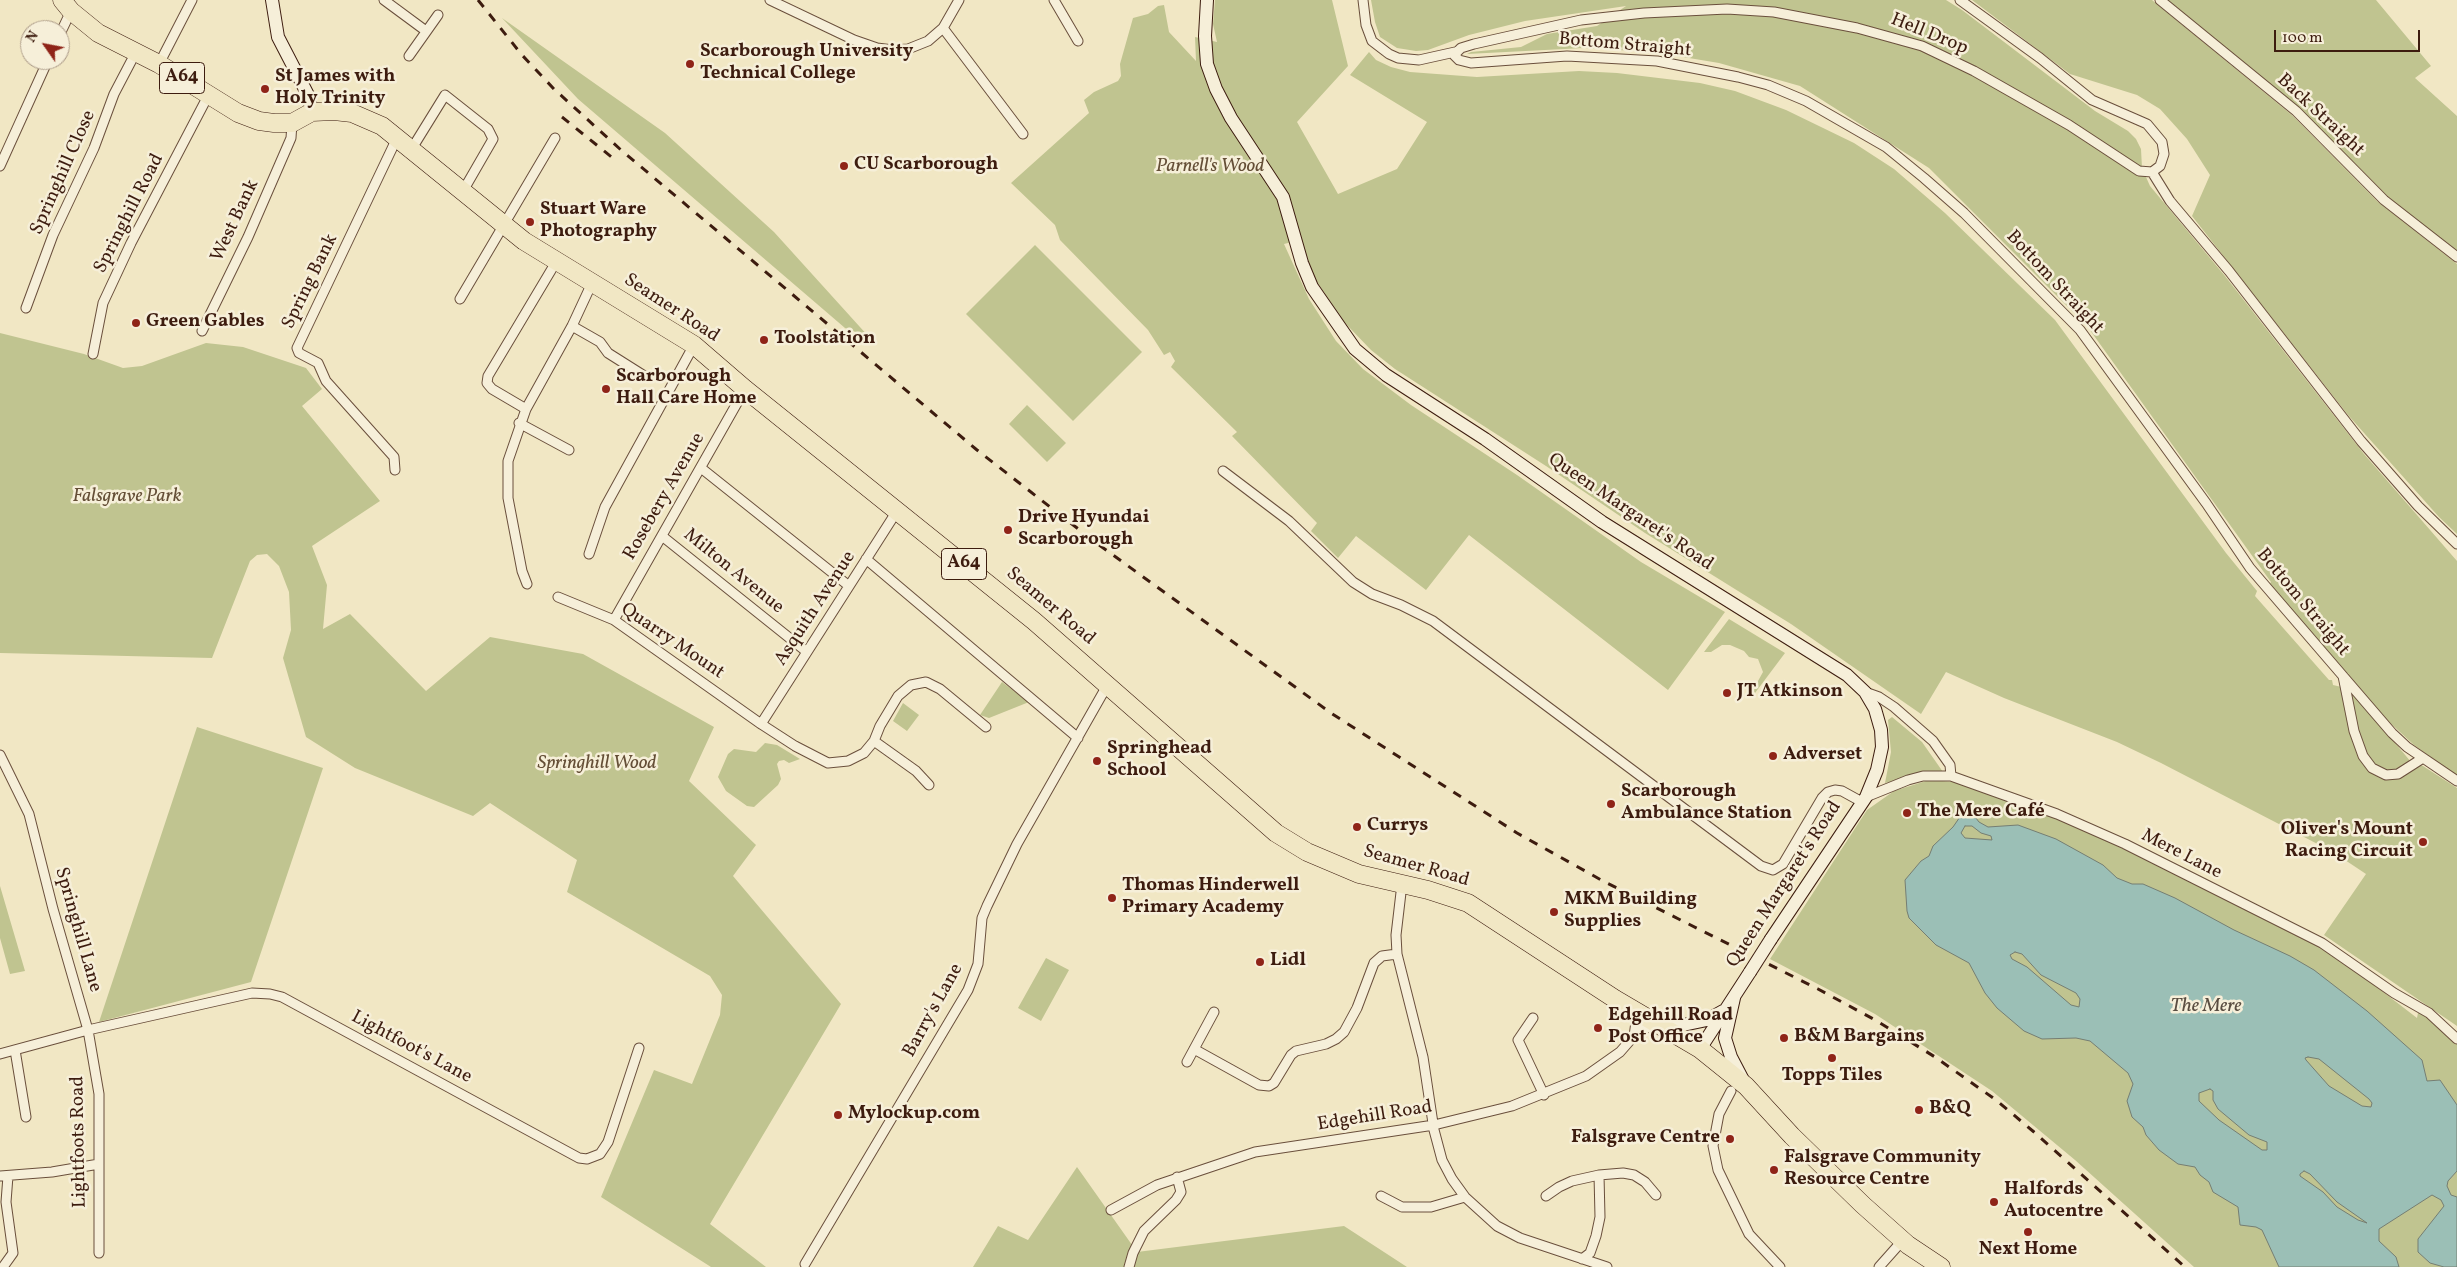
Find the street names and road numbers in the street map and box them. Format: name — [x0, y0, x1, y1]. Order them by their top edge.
street label: Hell Drop — [1887, 9, 1971, 61]
street label: Bottom Straight — [1557, 29, 1693, 63]
road number: A64 — [160, 62, 204, 94]
street label: Back Straight — [2271, 70, 2369, 162]
street label: Springhill Close — [26, 107, 102, 239]
street label: Springhill Road — [90, 150, 170, 278]
street label: West Bank — [207, 176, 265, 266]
street label: Bottom Straight — [2000, 226, 2108, 340]
street label: Spring Bank — [278, 231, 344, 333]
street label: Seamer Road — [619, 270, 723, 348]
street label: Rosebery Avenue — [619, 429, 711, 565]
street label: Queen Margaret's Road — [1543, 449, 1717, 577]
street label: Milton Avenue — [678, 524, 788, 620]
street label: Bottom Straight — [2250, 544, 2354, 662]
street label: Asquith Avenue — [770, 547, 862, 671]
road number: A64 — [942, 548, 986, 580]
street label: Seamer Road — [1001, 563, 1099, 651]
street label: Quarry Mount — [616, 599, 728, 685]
street label: Queen Margaret's Road — [1723, 797, 1847, 973]
street label: Mere Lane — [2137, 825, 2225, 885]
street label: Seamer Road — [1360, 841, 1472, 893]
street label: Springhill Lane — [48, 865, 106, 995]
street label: Barry's Lane — [899, 960, 969, 1062]
street label: Lightfoot's Lane — [347, 1007, 475, 1089]
street label: Lightfoots Road — [67, 1076, 93, 1208]
street label: Edgehill Road — [1316, 1097, 1434, 1137]

